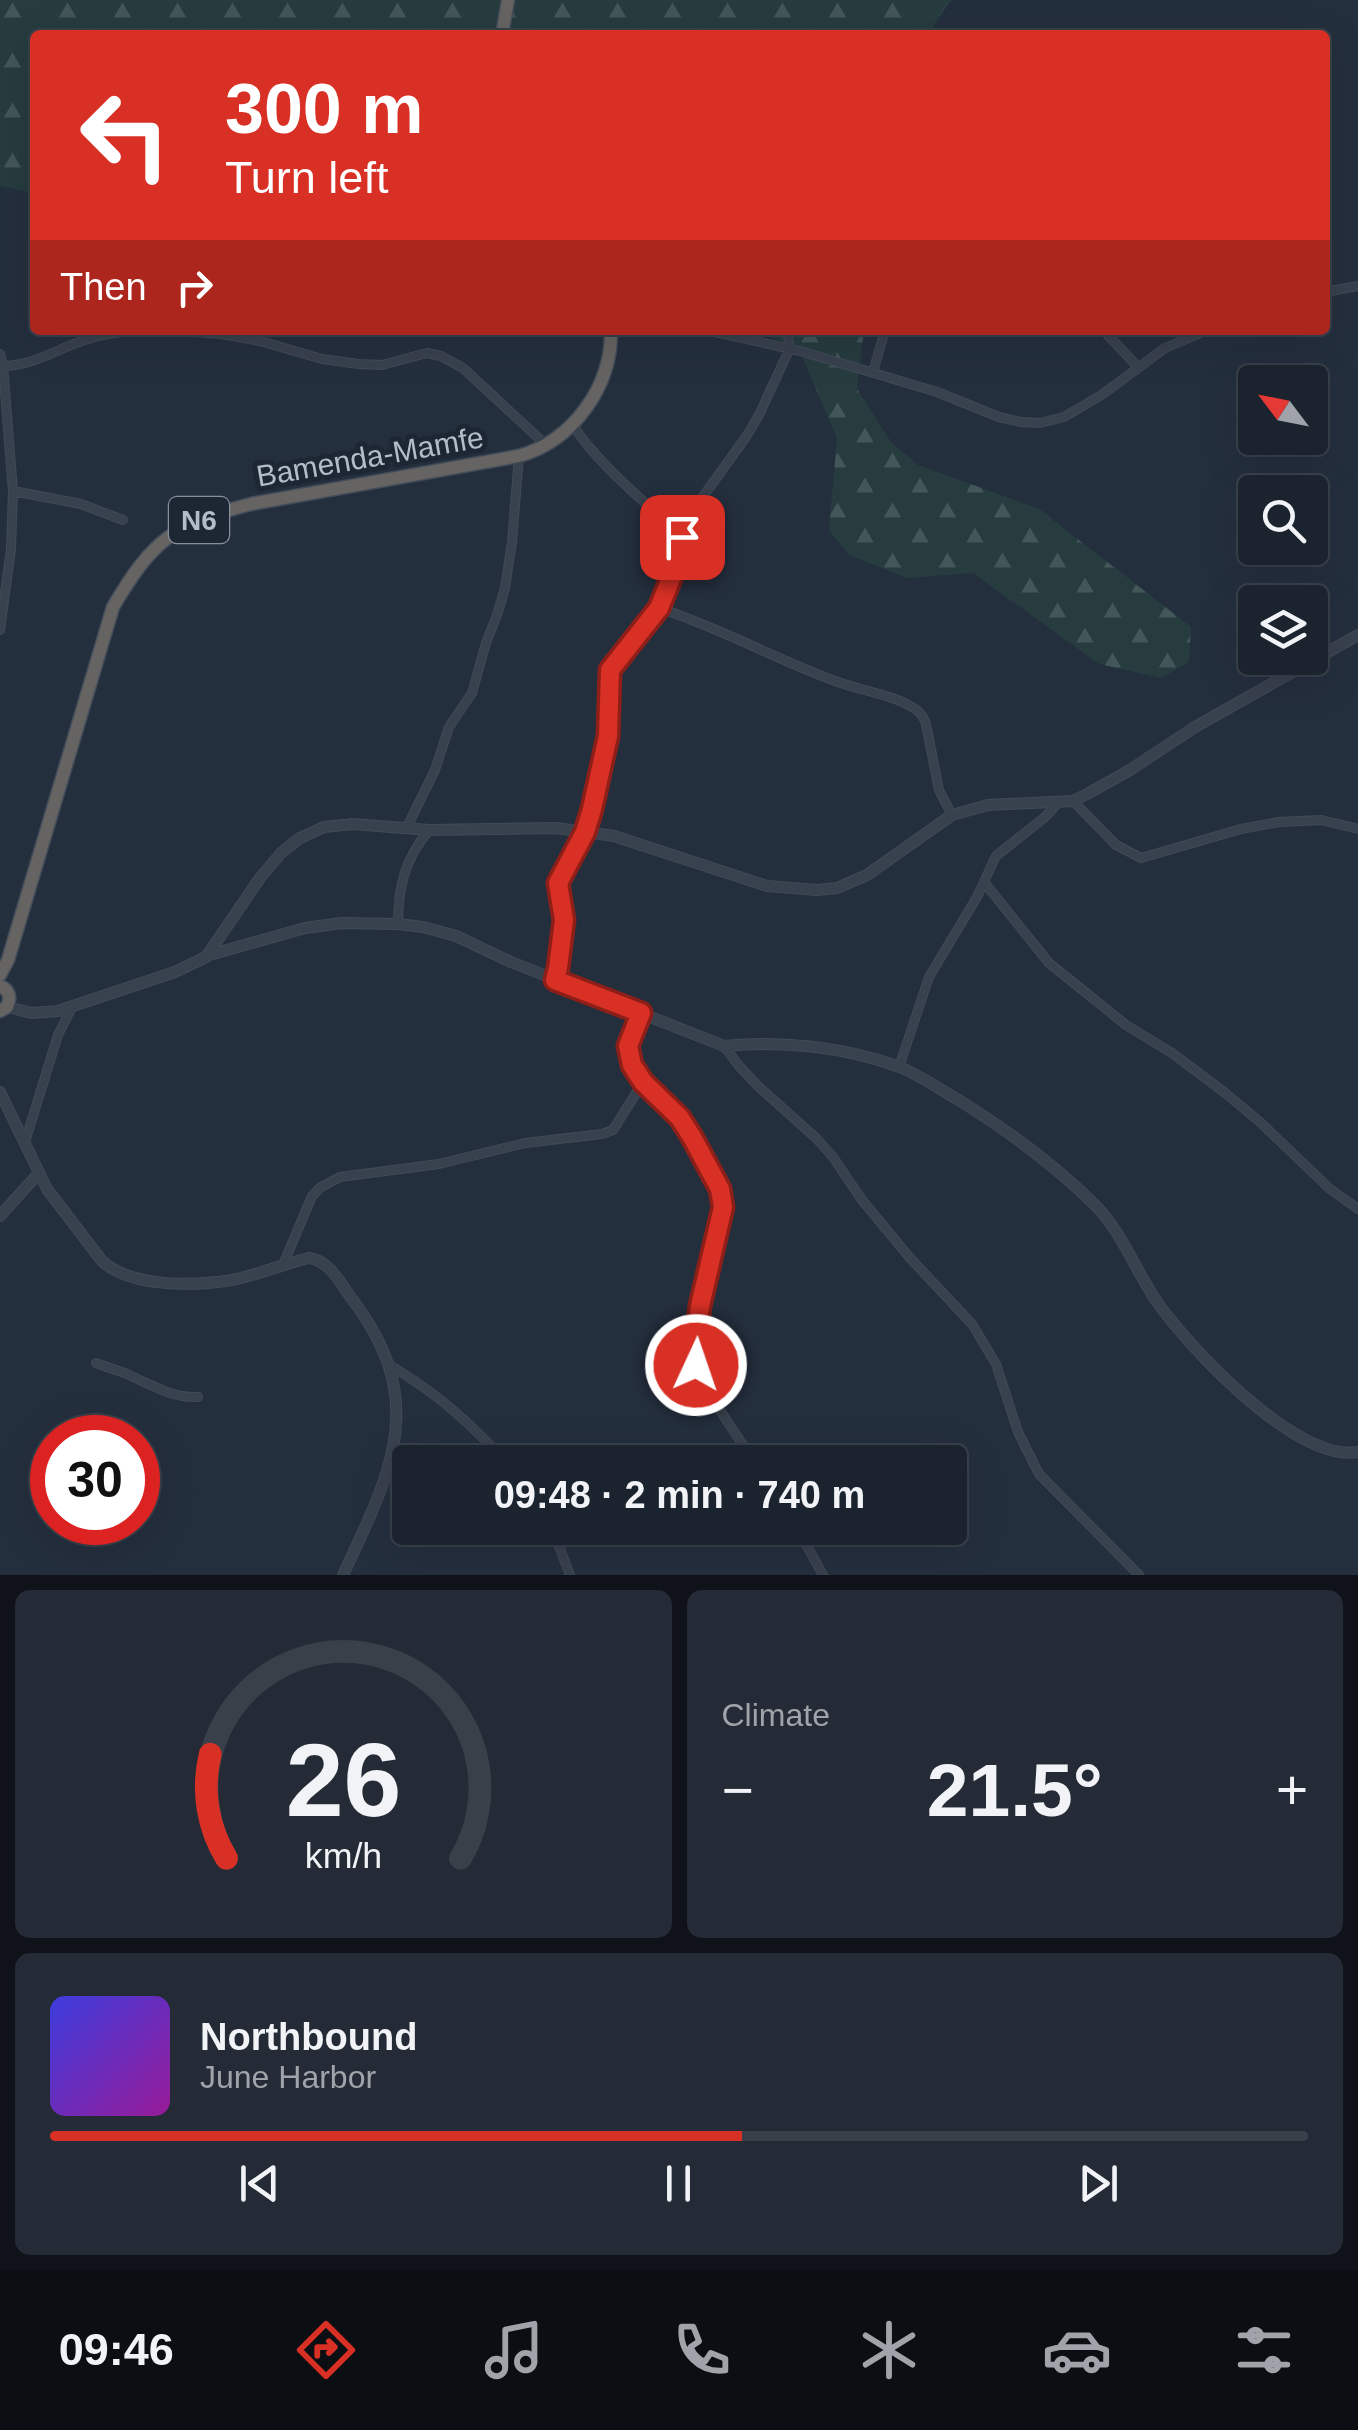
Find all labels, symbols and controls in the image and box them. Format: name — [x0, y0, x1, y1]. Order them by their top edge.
icon: left — [60, 70, 190, 200]
text: 300 m — [225, 70, 423, 148]
text: Turn left — [225, 152, 388, 203]
icon: right — [167, 260, 222, 315]
text: Then — [60, 266, 147, 308]
north arrow — [1238, 365, 1328, 455]
map controls — [1238, 365, 1328, 675]
street label: Bamenda-Mamfe — [254, 420, 486, 493]
button: search — [1238, 475, 1328, 565]
pin — [640, 495, 725, 580]
road number: N6 — [169, 497, 229, 543]
icon: arrive — [655, 510, 710, 565]
button: layers — [1238, 585, 1328, 675]
position arrow — [644, 1313, 748, 1417]
speed limit sign: 30 — [30, 1415, 160, 1545]
text: 09:48 · 2 min · 740 m — [494, 1474, 865, 1516]
text: Climate — [722, 1697, 830, 1733]
text: 26 — [285, 1722, 401, 1838]
text: 21.5° — [927, 1748, 1103, 1832]
text: − — [722, 1759, 754, 1821]
text: + — [1276, 1759, 1308, 1821]
text: km/h — [305, 1836, 382, 1876]
text: Northbound — [200, 2016, 417, 2058]
text: June Harbor — [200, 2059, 376, 2095]
icon: previous — [232, 2156, 287, 2211]
icon: pause — [651, 2156, 706, 2211]
icon: next — [1071, 2156, 1126, 2211]
icon: directions — [291, 2315, 361, 2385]
icon: music — [479, 2315, 549, 2385]
icon: phone — [667, 2315, 737, 2385]
icon: climate — [854, 2315, 924, 2385]
icon: car — [1042, 2315, 1112, 2385]
icon: filters — [1229, 2315, 1299, 2385]
text: 09:46 — [59, 2324, 174, 2375]

